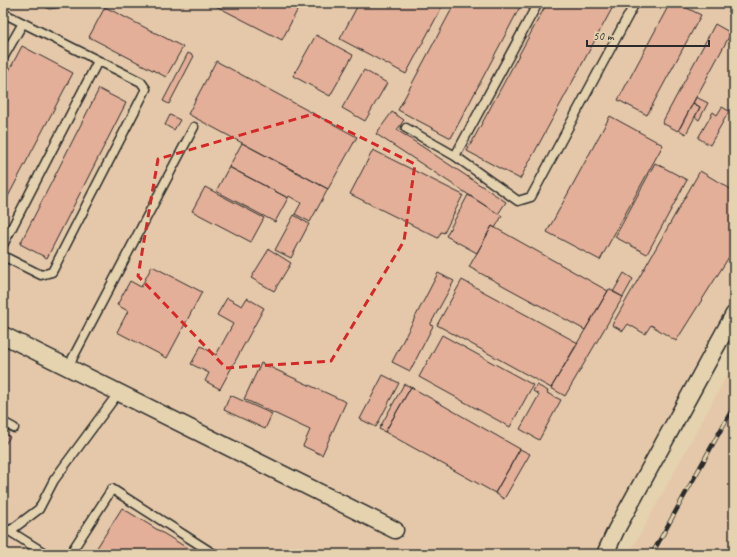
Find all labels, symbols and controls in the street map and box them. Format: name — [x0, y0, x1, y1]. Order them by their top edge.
scale bar — [587, 22, 709, 48]
text: 50 m — [593, 28, 615, 44]

